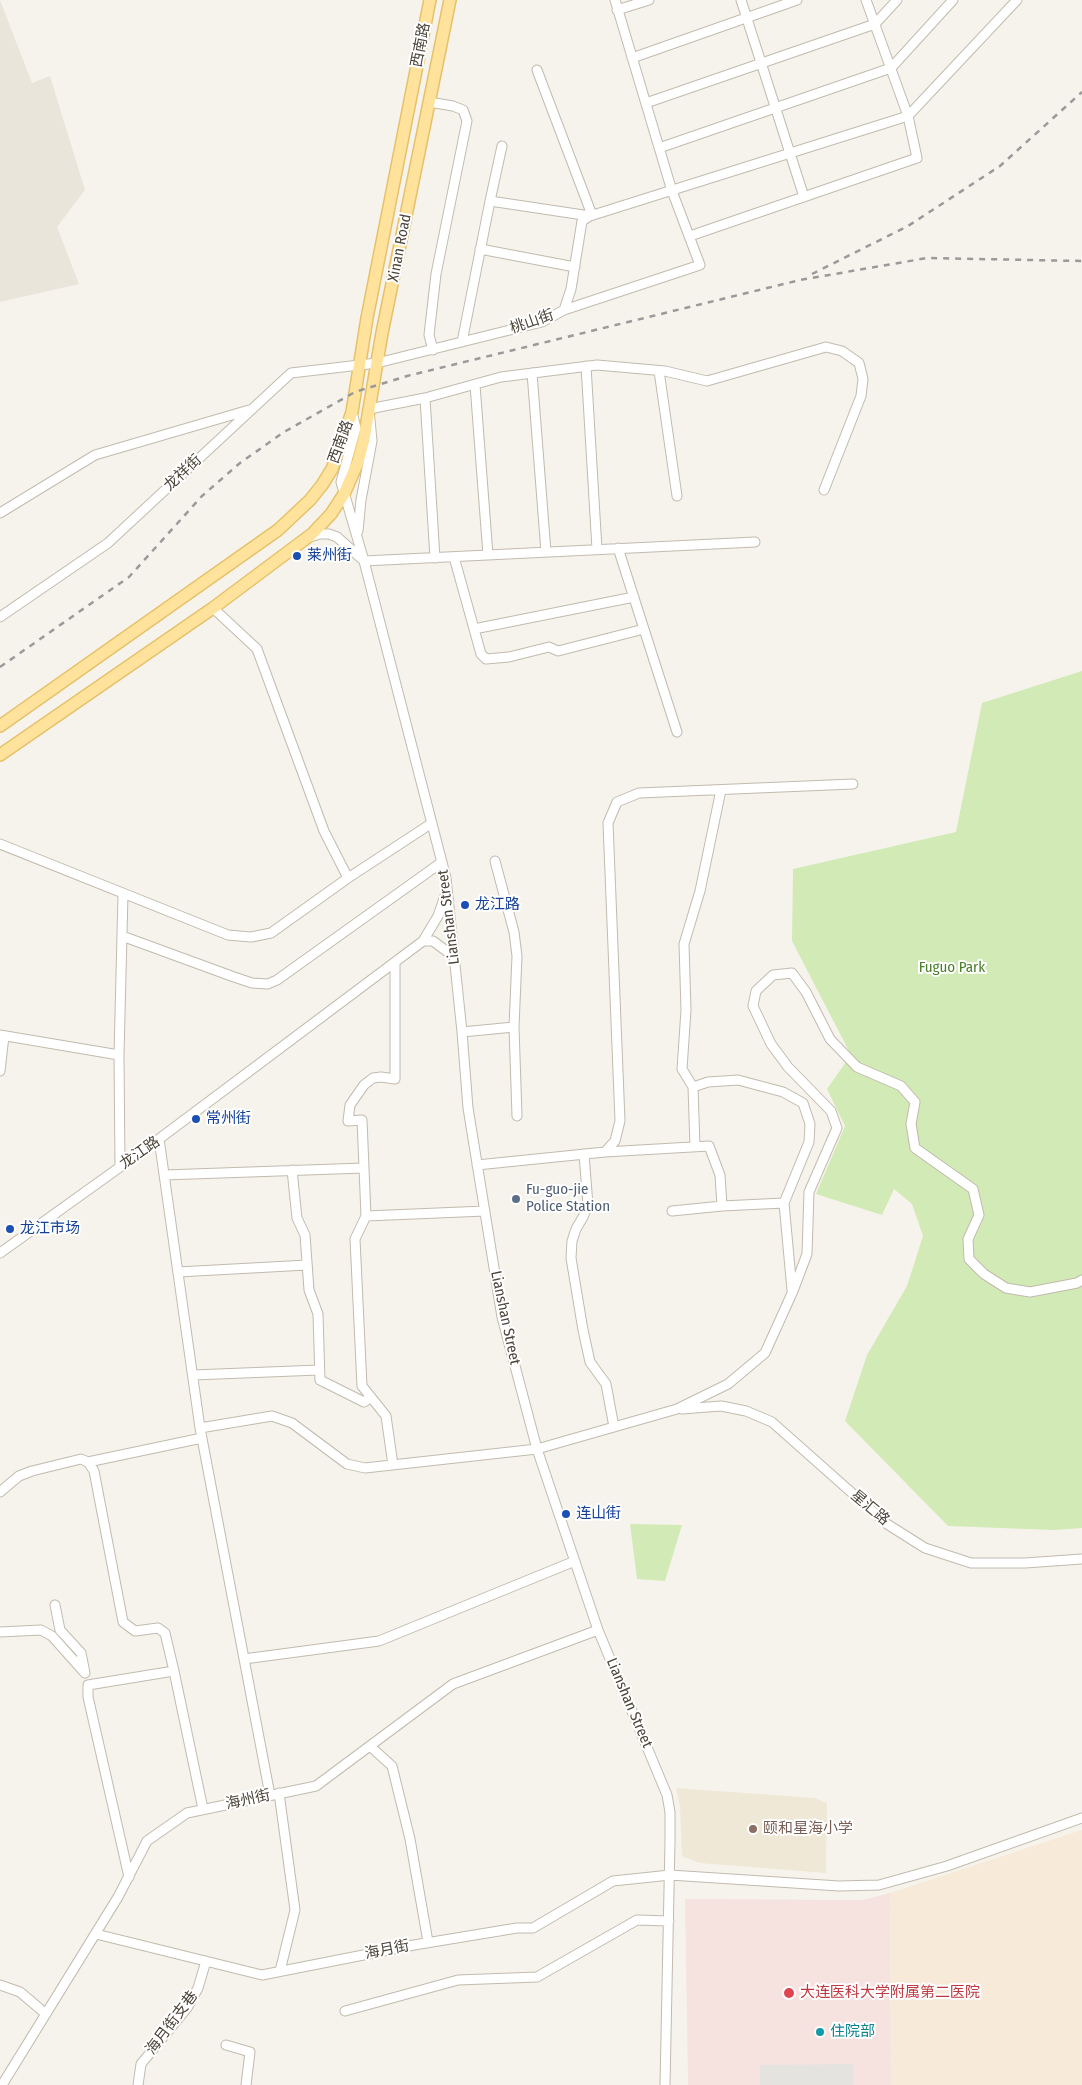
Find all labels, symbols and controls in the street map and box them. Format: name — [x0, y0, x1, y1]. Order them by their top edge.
street label: 西南路 — [408, 21, 434, 69]
street label: Xinan Road — [385, 212, 415, 284]
street label: 桃山街 — [508, 306, 556, 338]
street label: 西南路 — [325, 418, 357, 466]
street label: 龙祥街 — [160, 451, 206, 495]
place label: 莱州街 — [307, 547, 352, 565]
marker: 莱州街 — [291, 550, 303, 562]
street label: Lianshan Street — [434, 868, 464, 966]
place label: 龙江路 — [475, 896, 520, 914]
marker: 龙江路 — [459, 899, 471, 911]
park label: Fuguo Park — [919, 959, 985, 977]
place label: 常州街 — [206, 1110, 251, 1128]
marker: 常州街 — [190, 1113, 202, 1125]
street label: 龙江路 — [116, 1133, 164, 1173]
place label: Fu-guo-jie Police Station — [526, 1181, 610, 1216]
marker: Fu-guo-jie Police Station — [510, 1193, 522, 1205]
place label: 龙江市场 — [20, 1220, 80, 1238]
marker: 龙江市场 — [4, 1223, 16, 1235]
street label: Lianshan Street — [486, 1269, 524, 1367]
street label: 星汇路 — [847, 1487, 893, 1529]
place label: 连山街 — [576, 1505, 621, 1523]
marker: 连山街 — [560, 1508, 572, 1520]
street label: Lianshan Street — [602, 1655, 656, 1751]
street label: 海州街 — [224, 1787, 272, 1813]
place label: 颐和星海小学 — [763, 1820, 853, 1838]
marker: 颐和星海小学 — [747, 1823, 759, 1835]
street label: 海月街 — [363, 1937, 411, 1963]
place label: 大连医科大学附属第二医院 — [800, 1984, 980, 2002]
marker: 大连医科大学附属第二医院 — [782, 1986, 796, 2000]
street label: 海月街支巷 — [142, 1988, 202, 2058]
place label: 住院部 — [830, 2023, 875, 2041]
marker: 住院部 — [814, 2026, 826, 2038]

